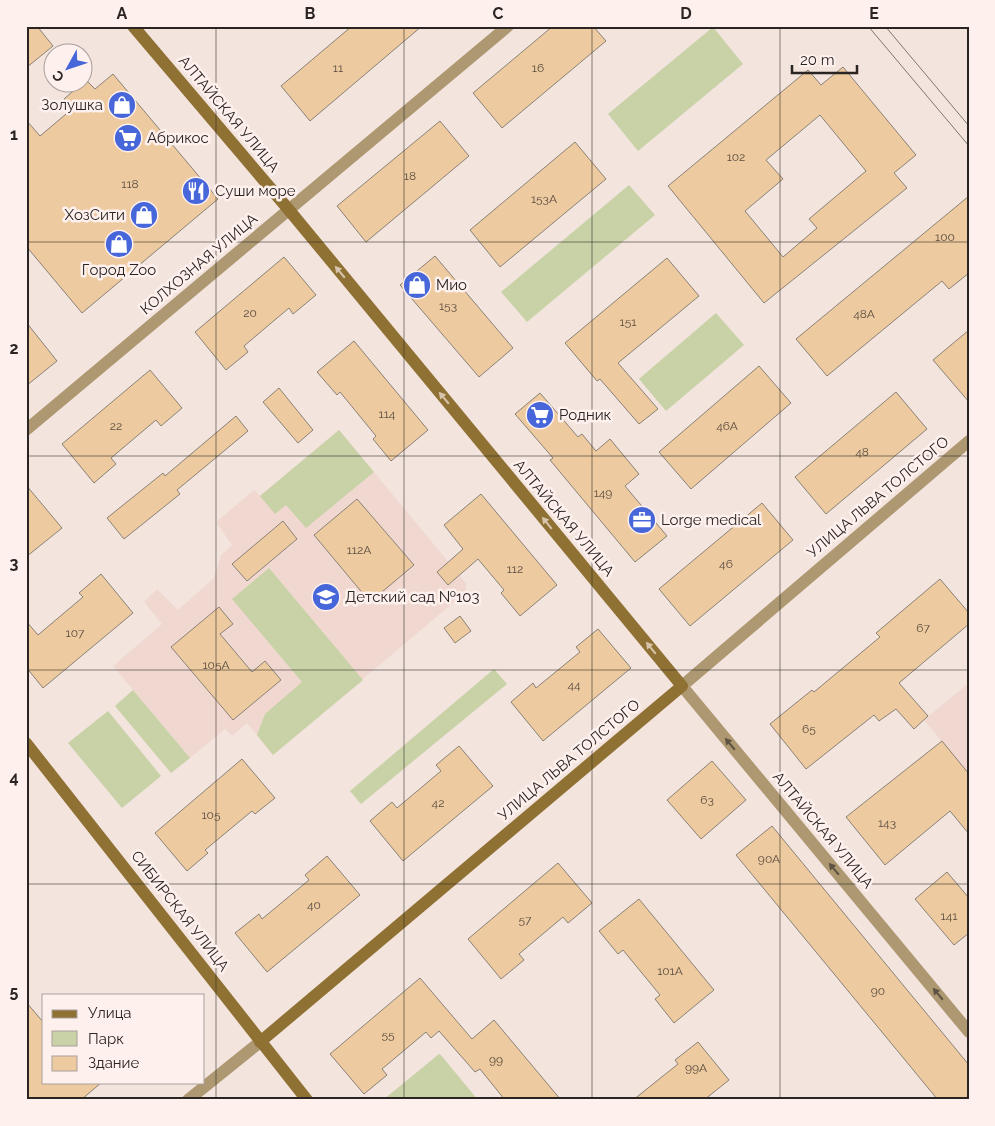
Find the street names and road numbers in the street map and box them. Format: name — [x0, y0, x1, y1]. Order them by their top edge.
street label: АЛТАЙСКАЯ УЛИЦА — [175, 52, 283, 176]
street label: КОЛХОЗНАЯ УЛИЦА — [137, 210, 261, 318]
street label: УЛИЦА ЛЬВА ТОЛСТОГО — [804, 433, 952, 561]
street label: АЛТАЙСКАЯ УЛИЦА — [510, 456, 618, 580]
street label: УЛИЦА ЛЬВА ТОЛСТОГО — [495, 696, 643, 824]
street label: АЛТАЙСКАЯ УЛИЦА — [769, 768, 877, 892]
street label: СИБИРСКАЯ УЛИЦА — [127, 847, 233, 975]

